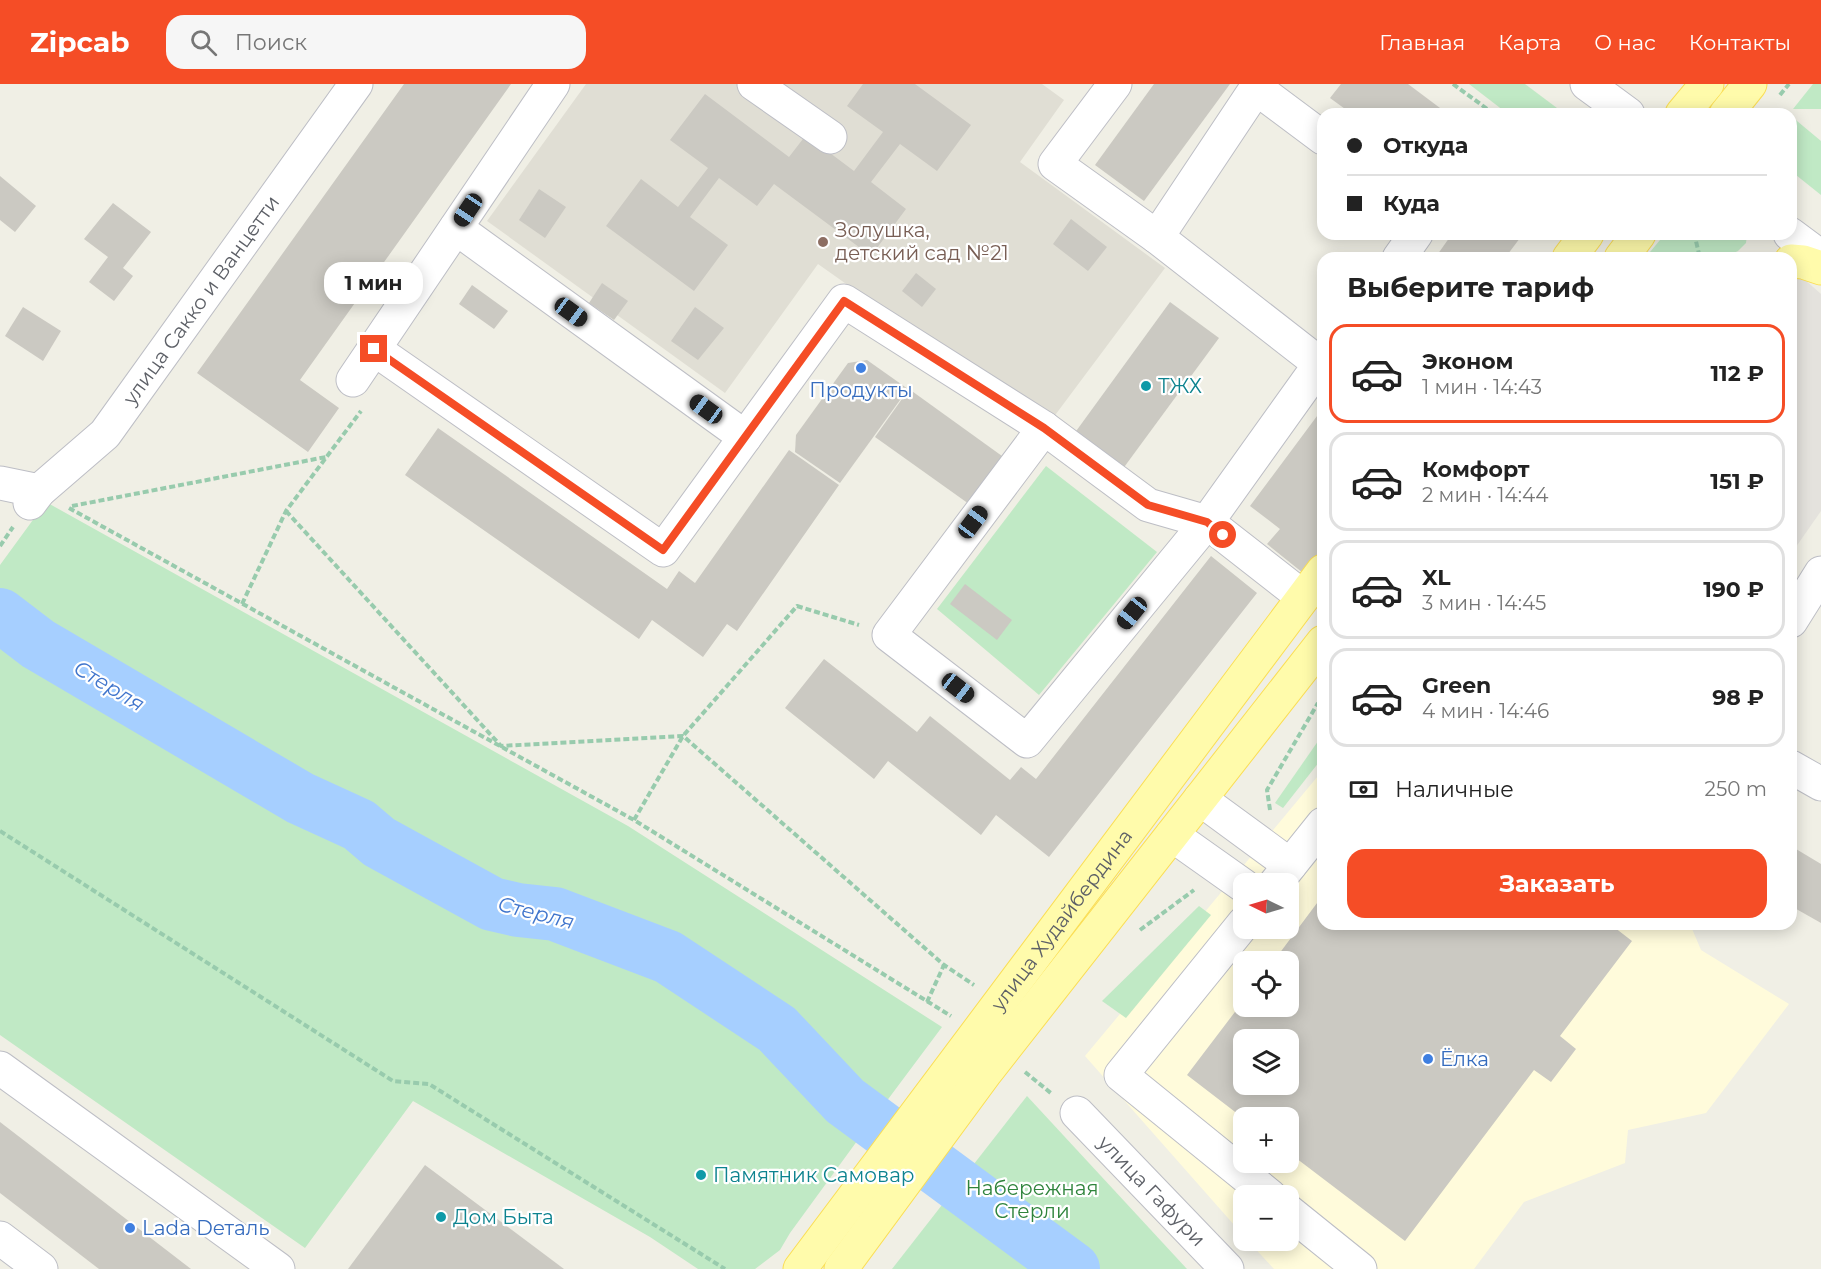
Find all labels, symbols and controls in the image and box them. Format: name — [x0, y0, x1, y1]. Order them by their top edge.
search box — [166, 15, 586, 69]
text: Zipcab — [30, 25, 130, 59]
icon: search — [187, 26, 220, 59]
text: Поиск — [235, 29, 307, 56]
text: Главная — [1379, 30, 1465, 55]
text: Карта — [1498, 30, 1561, 55]
text: О нас — [1594, 30, 1656, 55]
text: Контакты — [1689, 30, 1791, 55]
text: Откуда — [1383, 132, 1468, 159]
car — [450, 190, 486, 230]
text: Куда — [1383, 190, 1440, 217]
street label: улица Сакко и Ванцетти — [117, 191, 284, 410]
place label: Золушка, детский сад №21 — [835, 218, 1009, 265]
marker: Золушка, детский сад №21 — [816, 235, 830, 249]
callout: 1 мин — [324, 262, 424, 304]
text: 1 мин — [345, 271, 402, 295]
text: Выберите тариф — [1347, 271, 1594, 304]
car — [551, 294, 591, 330]
route end — [360, 335, 387, 362]
icon: car — [1350, 347, 1404, 401]
text: Эконом — [1422, 348, 1513, 375]
text: 112 ₽ — [1710, 360, 1764, 387]
marker: Продукты — [854, 361, 868, 375]
place label: ТЖХ — [1158, 374, 1202, 398]
text: 1 мин · 14:43 — [1422, 375, 1542, 399]
place label: Продукты — [809, 378, 913, 402]
marker: ТЖХ — [1139, 379, 1153, 393]
car — [686, 391, 726, 427]
icon: car — [1350, 455, 1404, 509]
text: Комфорт — [1422, 456, 1530, 483]
text: 151 ₽ — [1710, 468, 1764, 495]
text: 2 мин · 14:44 — [1422, 483, 1548, 507]
car — [955, 502, 991, 542]
route start — [1209, 521, 1236, 548]
icon: car — [1350, 563, 1404, 617]
text: XL — [1422, 564, 1451, 591]
text: 190 ₽ — [1703, 576, 1764, 603]
text: 3 мин · 14:45 — [1422, 591, 1546, 615]
car — [1114, 593, 1150, 633]
water label: Стерля — [69, 655, 149, 716]
car — [938, 670, 978, 706]
icon: car — [1350, 671, 1404, 725]
text: Green — [1422, 672, 1491, 699]
text: 98 ₽ — [1712, 684, 1764, 711]
text: 4 мин · 14:46 — [1422, 699, 1549, 723]
icon: cash — [1347, 773, 1380, 806]
text: Наличные — [1395, 776, 1514, 803]
text: 250 m — [1705, 777, 1767, 801]
street label: улица Худайбердина — [985, 825, 1137, 1016]
button: Заказать — [1347, 849, 1767, 918]
north arrow — [1233, 873, 1299, 939]
map controls — [1233, 873, 1299, 1251]
water label: Стерля — [495, 891, 577, 934]
button: locate — [1233, 951, 1299, 1017]
button: layers — [1233, 1029, 1299, 1095]
place label: Ёлка — [1440, 1047, 1489, 1071]
marker: Ёлка — [1421, 1052, 1435, 1066]
button: + — [1233, 1107, 1299, 1173]
street label: улица Гафури — [1092, 1130, 1211, 1251]
place label: Памятник Самовар — [713, 1163, 915, 1187]
marker: Памятник Самовар — [694, 1168, 708, 1182]
park label: Набережная Стерли — [965, 1176, 1099, 1223]
button: − — [1233, 1185, 1299, 1251]
place label: Дом Быта — [453, 1205, 554, 1229]
marker: Дом Быта — [434, 1210, 448, 1224]
place label: Lada Dеталь — [142, 1216, 270, 1240]
marker: Lada Dеталь — [123, 1221, 137, 1235]

